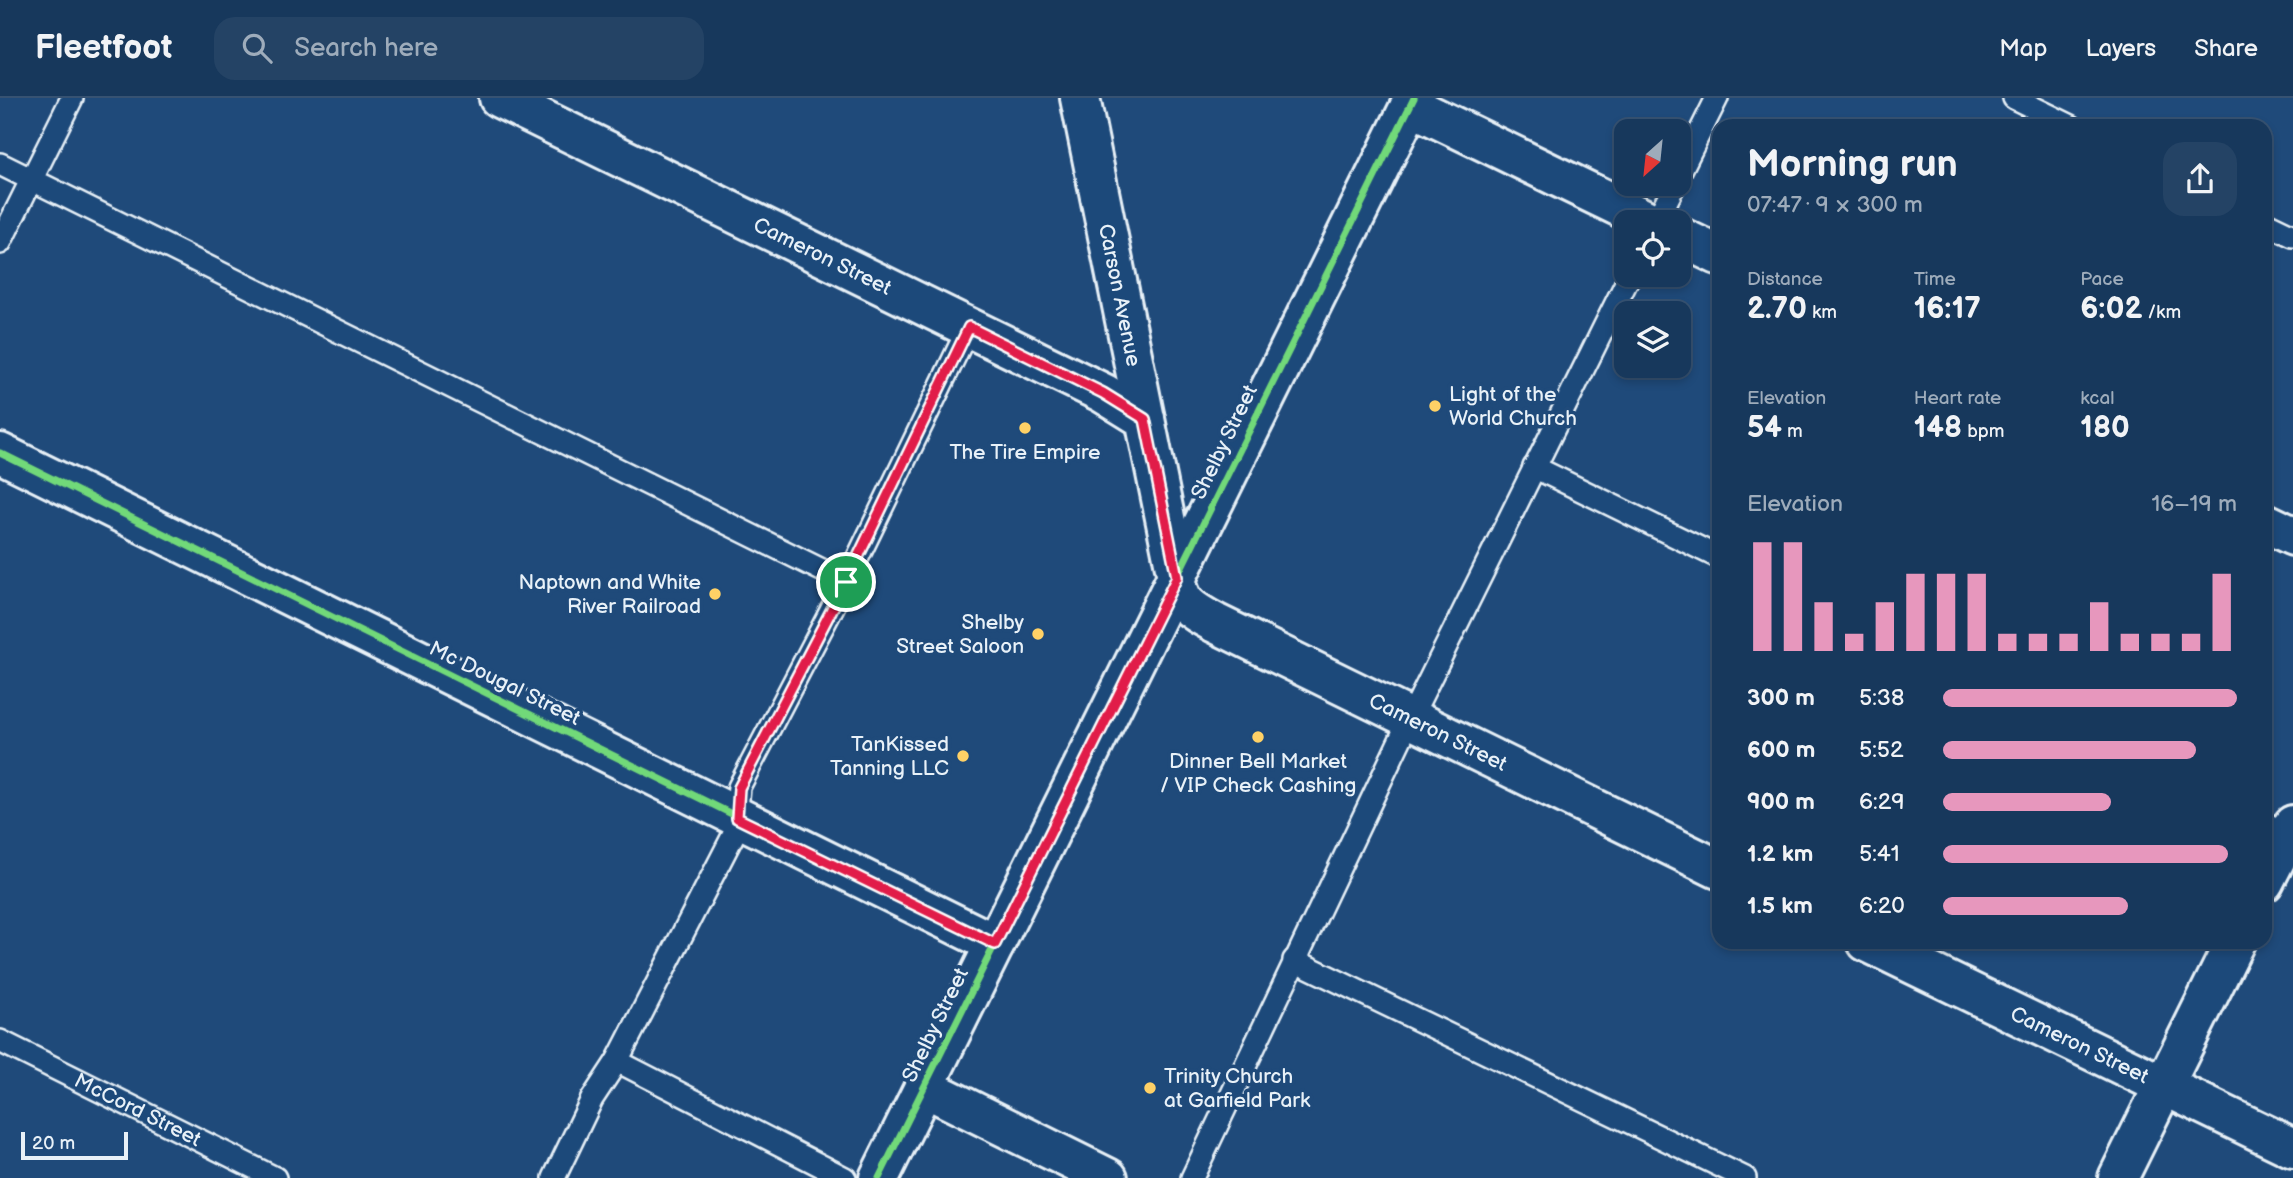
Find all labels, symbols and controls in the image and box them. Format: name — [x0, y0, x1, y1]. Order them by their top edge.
search box — [214, 17, 704, 80]
text: Fleetfoot — [35, 28, 172, 68]
icon: search — [238, 29, 276, 67]
text: Search here — [294, 33, 438, 64]
text: Map — [1999, 34, 2047, 63]
text: Layers — [2085, 34, 2156, 63]
text: Share — [2194, 34, 2258, 63]
north arrow — [1614, 119, 1690, 196]
map controls — [1614, 119, 1691, 378]
text: Morning run — [1747, 142, 1958, 187]
button: share — [2163, 142, 2237, 216]
text: 07:47 · 9 × 300 m — [1747, 191, 1923, 219]
button: locate — [1614, 210, 1691, 287]
street label: Cameron Street — [749, 212, 896, 301]
street label: Carson Avenue — [1093, 222, 1146, 369]
text: Distance — [1747, 268, 1823, 291]
text: Time — [1914, 268, 1956, 291]
text: Pace — [2080, 268, 2124, 291]
text: 2.70 — [1747, 291, 1807, 327]
text: 16:17 — [1914, 291, 1981, 327]
text: 6:02 — [2080, 291, 2142, 327]
button: layers — [1614, 301, 1691, 378]
text: km — [1807, 301, 1837, 324]
text: /km — [2142, 301, 2181, 324]
street label: Shelby Street — [1186, 380, 1263, 503]
place label: Light of the World Church — [1449, 382, 1577, 431]
text: Elevation — [1747, 387, 1826, 410]
text: Heart rate — [1914, 387, 2001, 410]
text: kcal — [2080, 387, 2114, 410]
marker: Light of the World Church — [1427, 398, 1443, 414]
text: 54 — [1747, 410, 1782, 446]
text: 148 — [1914, 410, 1962, 446]
text: 180 — [2080, 410, 2130, 446]
marker: The Tire Empire — [1017, 420, 1033, 436]
text: m — [1782, 420, 1803, 443]
text: bpm — [1962, 420, 2005, 443]
place label: The Tire Empire — [949, 440, 1101, 465]
text: Elevation — [1747, 490, 1843, 518]
text: 16–19 m — [2151, 490, 2237, 518]
pin — [816, 552, 876, 612]
icon: arrive — [827, 563, 865, 601]
place label: Naptown and White River Railroad — [518, 570, 701, 619]
marker: Naptown and White River Railroad — [707, 586, 723, 602]
place label: Shelby Street Saloon — [896, 610, 1025, 659]
marker: Shelby Street Saloon — [1030, 626, 1046, 642]
street label: Mc Dougal Street — [425, 636, 585, 731]
text: 300 m — [1747, 684, 1815, 712]
text: 5:38 — [1859, 684, 1904, 712]
street label: Cameron Street — [1365, 688, 1511, 777]
marker: Dinner Bell Market / VIP Check Cashing — [1250, 729, 1266, 745]
place label: TanKissed Tanning LLC — [830, 732, 949, 781]
text: 600 m — [1747, 736, 1815, 764]
text: 5:52 — [1859, 736, 1904, 764]
marker: TanKissed Tanning LLC — [955, 748, 971, 764]
place label: Dinner Bell Market / VIP Check Cashing — [1160, 749, 1356, 798]
text: 900 m — [1747, 788, 1815, 816]
text: 6:29 — [1859, 788, 1905, 816]
text: 1.2 km — [1747, 840, 1813, 868]
text: 5:41 — [1859, 840, 1900, 868]
text: 1.5 km — [1747, 892, 1813, 920]
text: 6:20 — [1859, 892, 1905, 920]
street label: Shelby Street — [897, 963, 974, 1086]
street label: Cameron Street — [2006, 1001, 2153, 1089]
place label: Trinity Church at Garfield Park — [1164, 1064, 1311, 1113]
street label: McCord Street — [70, 1068, 206, 1152]
marker: Trinity Church at Garfield Park — [1142, 1080, 1158, 1096]
scale bar — [21, 1129, 128, 1161]
text: 20 m — [32, 1132, 75, 1155]

